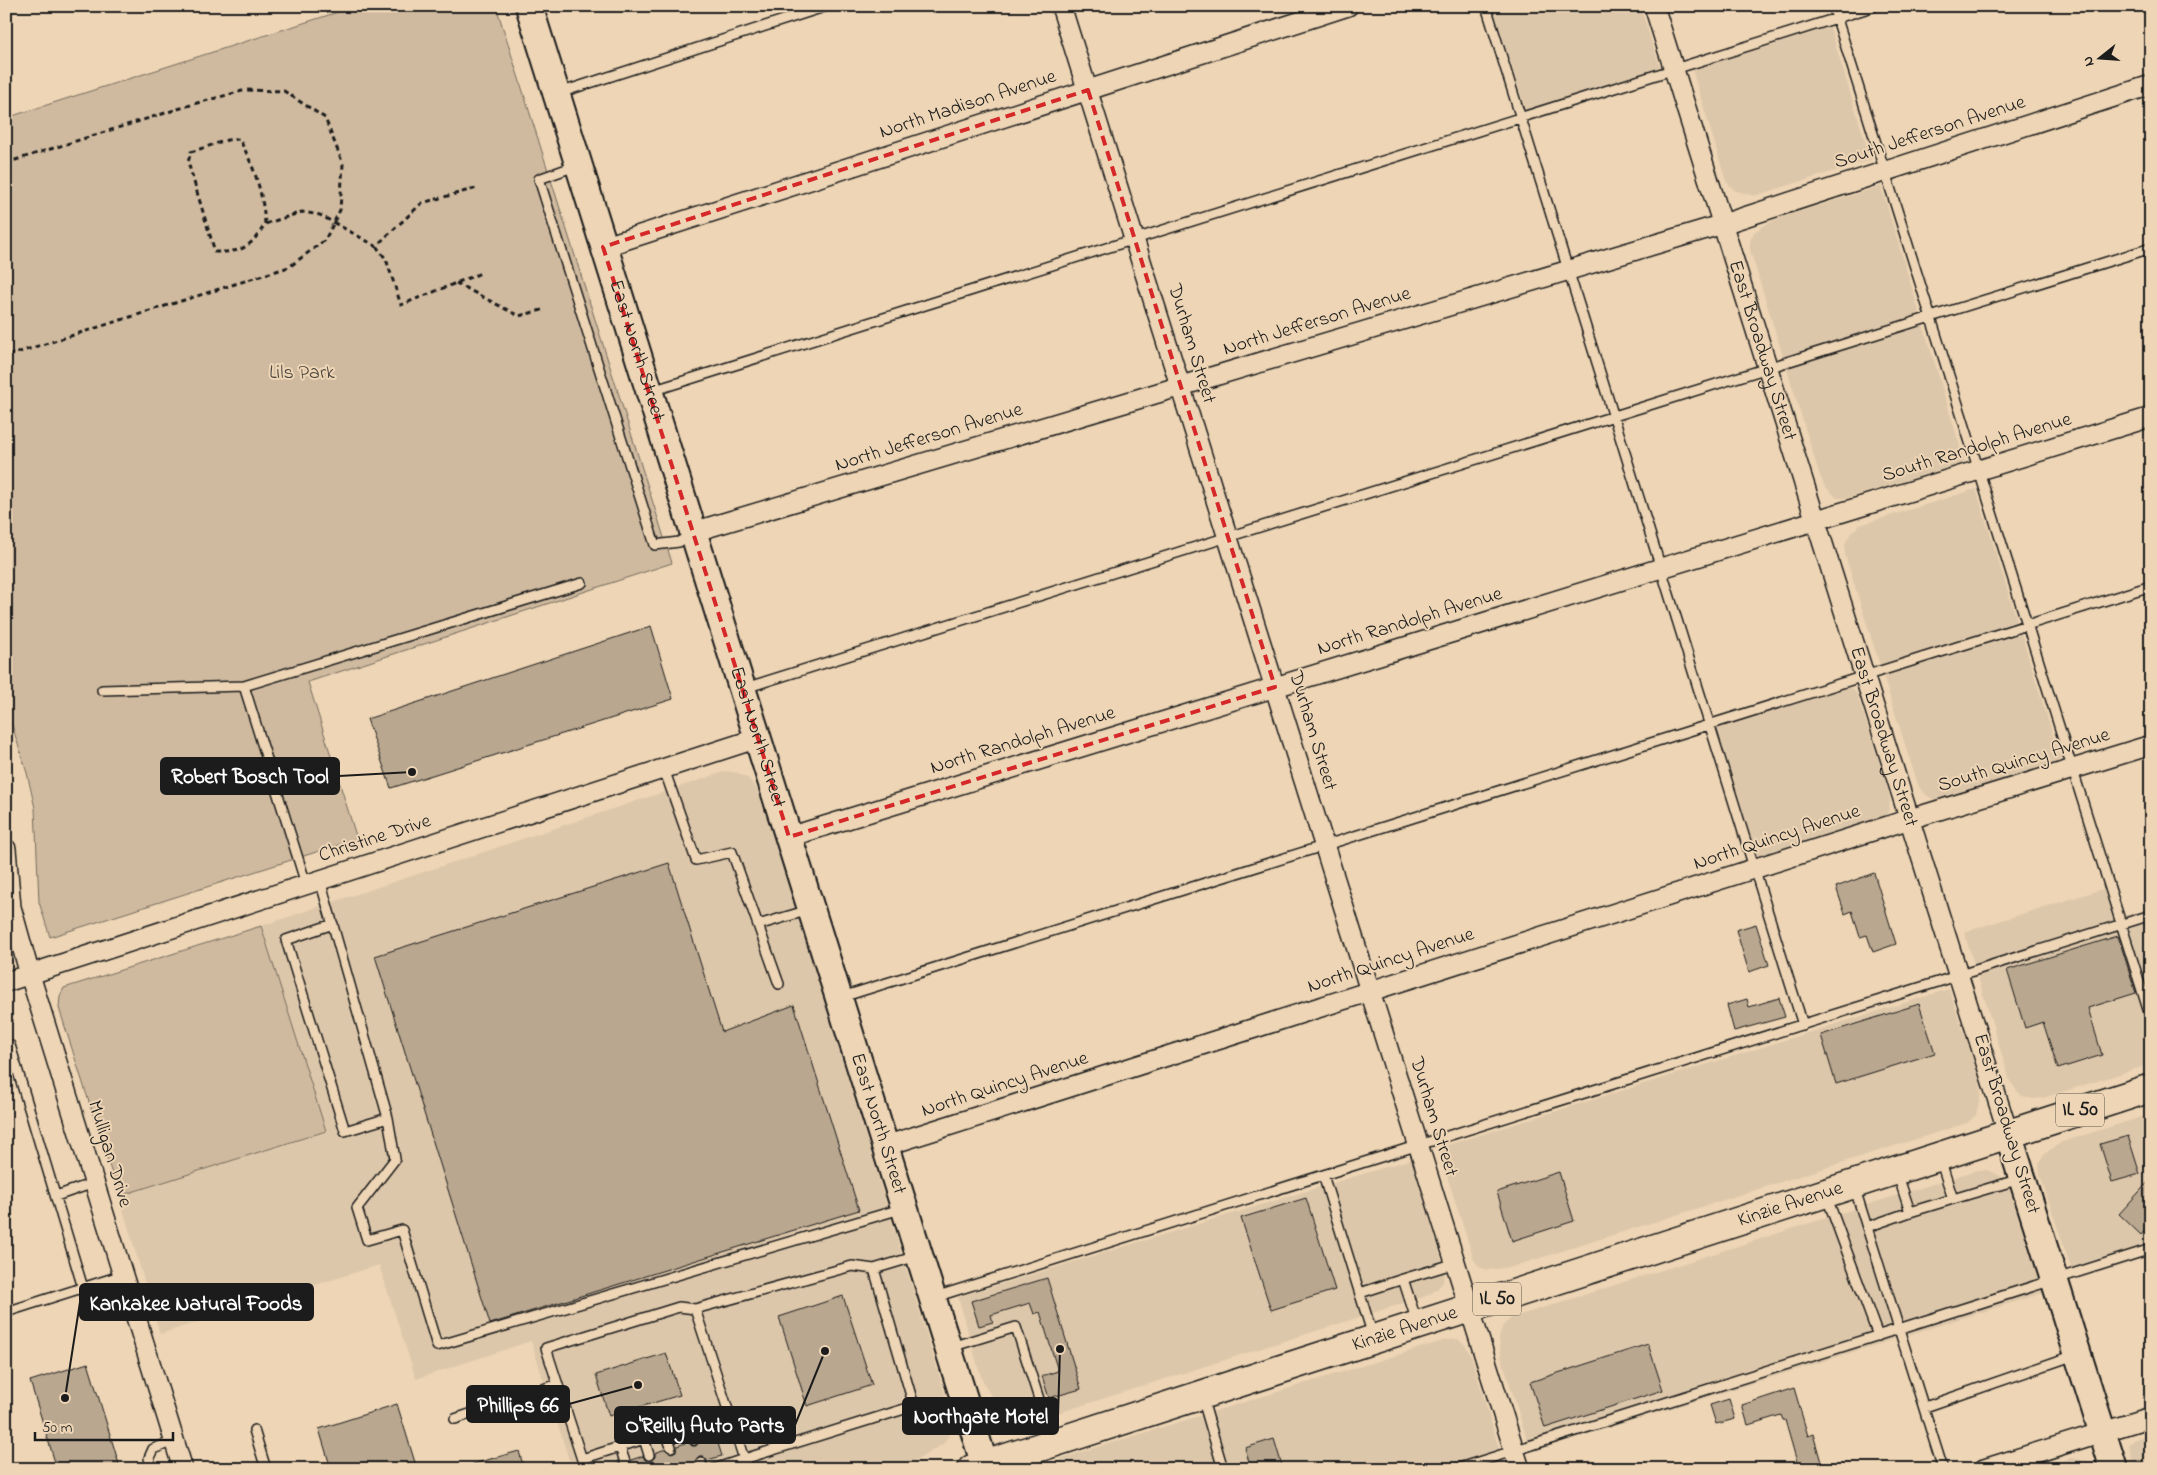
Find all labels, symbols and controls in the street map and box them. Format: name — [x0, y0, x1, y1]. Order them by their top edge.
north arrow — [2074, 32, 2124, 82]
text: N — [2078, 54, 2100, 69]
street label: North Madison Avenue — [876, 63, 1060, 147]
street label: South Jefferson Avenue — [1831, 88, 2029, 178]
street label: East Broadway Street — [1720, 257, 1804, 444]
street label: East North Street — [601, 276, 672, 425]
street label: Durham Street — [1159, 280, 1223, 408]
street label: North Jefferson Avenue — [1220, 280, 1414, 364]
park label: Lils Park — [269, 359, 335, 388]
street label: North Jefferson Avenue — [832, 396, 1026, 480]
street label: South Randolph Avenue — [1879, 405, 2075, 491]
street label: North Randolph Avenue — [1314, 580, 1506, 664]
street label: East Broadway Street — [1842, 643, 1926, 831]
street label: East North Street — [722, 663, 793, 812]
street label: Durham Street — [1280, 667, 1344, 795]
street label: North Randolph Avenue — [927, 699, 1119, 783]
street label: South Quincy Avenue — [1934, 721, 2114, 801]
callout: Robert Bosch Tool — [161, 758, 339, 794]
text: Robert Bosch Tool — [171, 763, 329, 793]
street label: North Quincy Avenue — [1690, 797, 1864, 879]
street label: Christine Drive — [315, 807, 435, 871]
street label: North Quincy Avenue — [1304, 920, 1478, 1002]
street label: East Broadway Street — [1965, 1030, 2047, 1218]
street label: North Quincy Avenue — [918, 1044, 1092, 1126]
street label: East North Street — [842, 1049, 914, 1198]
street label: Durham Street — [1401, 1053, 1465, 1181]
road number: IL 50 — [2056, 1094, 2104, 1126]
street label: Mulligan Drive — [78, 1097, 139, 1211]
street label: Kinzie Avenue — [1734, 1174, 1847, 1235]
road number: IL 50 — [1473, 1282, 1521, 1316]
callout: Kankakee Natural Foods — [80, 1284, 313, 1320]
text: Kankakee Natural Foods — [90, 1290, 303, 1320]
street label: Kinzie Avenue — [1349, 1299, 1461, 1360]
callout: Phillips 66 — [467, 1386, 569, 1422]
text: Phillips 66 — [477, 1392, 559, 1422]
callout: Northgate Motel — [903, 1398, 1058, 1434]
text: Northgate Motel — [914, 1403, 1049, 1435]
callout: O'Reilly Auto Parts — [615, 1407, 795, 1443]
scale bar — [35, 1410, 172, 1442]
text: O'Reilly Auto Parts — [625, 1412, 785, 1444]
text: 50 m — [42, 1417, 73, 1439]

